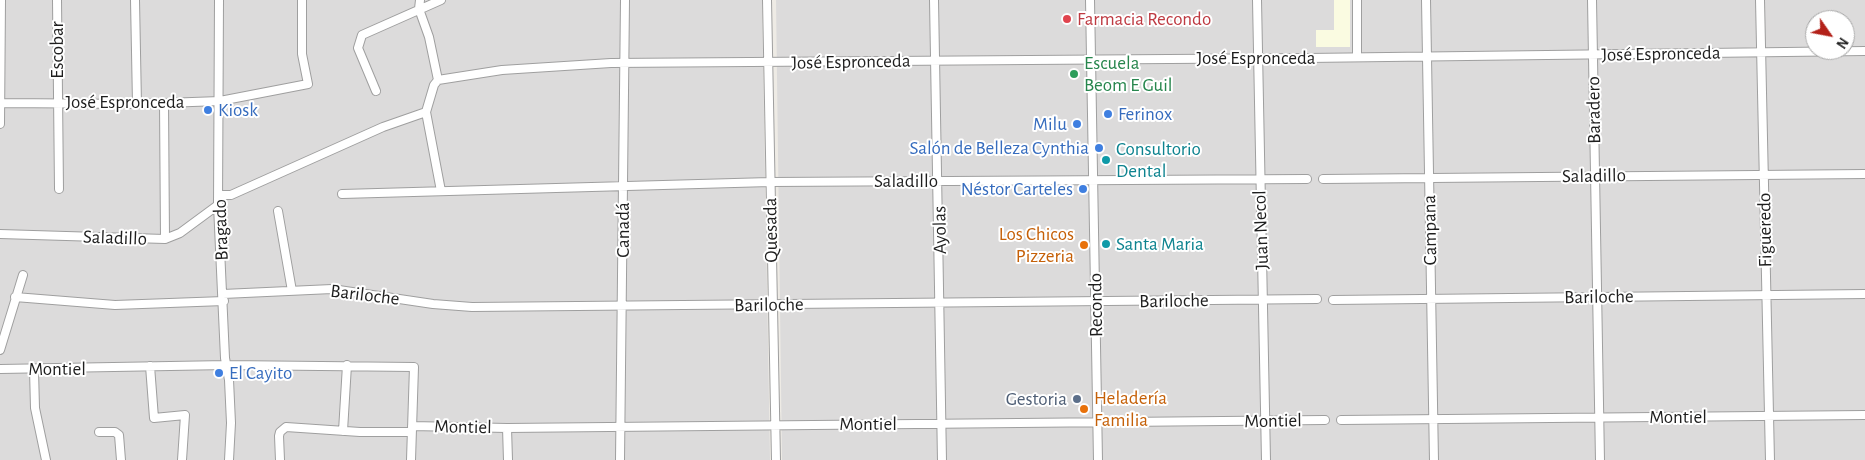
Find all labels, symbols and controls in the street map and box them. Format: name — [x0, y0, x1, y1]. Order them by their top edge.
place label: Farmacia Recondo — [1077, 8, 1211, 30]
north arrow — [1805, 10, 1855, 60]
marker: Farmacia Recondo — [1061, 13, 1073, 25]
street label: Escobar — [46, 21, 68, 79]
text: N — [1833, 35, 1850, 51]
street label: José Espronceda — [1601, 42, 1721, 66]
street label: José Espronceda — [1196, 47, 1316, 69]
street label: José Espronceda — [791, 50, 911, 74]
place label: Escuela Beom E Guil — [1084, 52, 1173, 96]
marker: Escuela Beom E Guil — [1068, 68, 1080, 80]
street label: Baradero — [1582, 76, 1606, 144]
street label: José Espronceda — [65, 91, 185, 113]
place label: Kiosk — [218, 99, 258, 121]
place label: Ferinox — [1118, 103, 1172, 125]
marker: Kiosk — [202, 104, 214, 116]
marker: Ferinox — [1102, 108, 1114, 120]
place label: Milu — [1033, 113, 1067, 135]
marker: Milu — [1071, 118, 1083, 130]
place label: Salón de Belleza Cynthia — [910, 137, 1089, 159]
place label: Consultorio Dental — [1116, 138, 1201, 182]
marker: Salón de Belleza Cynthia — [1093, 142, 1105, 154]
marker: Consultorio Dental — [1100, 154, 1112, 166]
street label: Saladillo — [1562, 164, 1626, 188]
street label: Saladillo — [874, 170, 938, 192]
place label: Néstor Carteles — [961, 178, 1073, 200]
marker: Néstor Carteles — [1077, 183, 1089, 195]
street label: Juan Necol — [1248, 190, 1274, 270]
street label: Figueredo — [1753, 193, 1777, 267]
street label: Campana — [1418, 195, 1442, 265]
street label: Quesada — [759, 197, 783, 263]
street label: Bragado — [209, 199, 233, 261]
street label: Canadá — [612, 202, 634, 258]
street label: Ayolas — [928, 206, 952, 254]
place label: Los Chicos Pizzeria — [999, 223, 1074, 267]
street label: Saladillo — [83, 225, 147, 251]
place label: Santa Maria — [1116, 233, 1204, 255]
marker: Santa Maria — [1100, 238, 1112, 250]
marker: Los Chicos Pizzeria — [1078, 239, 1090, 251]
street label: Recondo — [1084, 273, 1108, 337]
street label: Bariloche — [329, 279, 401, 311]
street label: Bariloche — [1564, 285, 1634, 309]
street label: Bariloche — [1139, 289, 1209, 313]
street label: Bariloche — [734, 293, 804, 317]
street label: Montiel — [28, 358, 86, 380]
place label: El Cayito — [229, 362, 292, 384]
marker: El Cayito — [213, 367, 225, 379]
place label: Heladería Familia — [1094, 387, 1167, 431]
place label: Gestoria — [1006, 388, 1067, 410]
marker: Gestoria — [1071, 393, 1083, 405]
marker: Heladería Familia — [1078, 403, 1090, 415]
street label: Montiel — [1649, 406, 1707, 428]
street label: Montiel — [1244, 409, 1302, 433]
street label: Montiel — [839, 413, 897, 435]
street label: Montiel — [434, 415, 492, 439]

